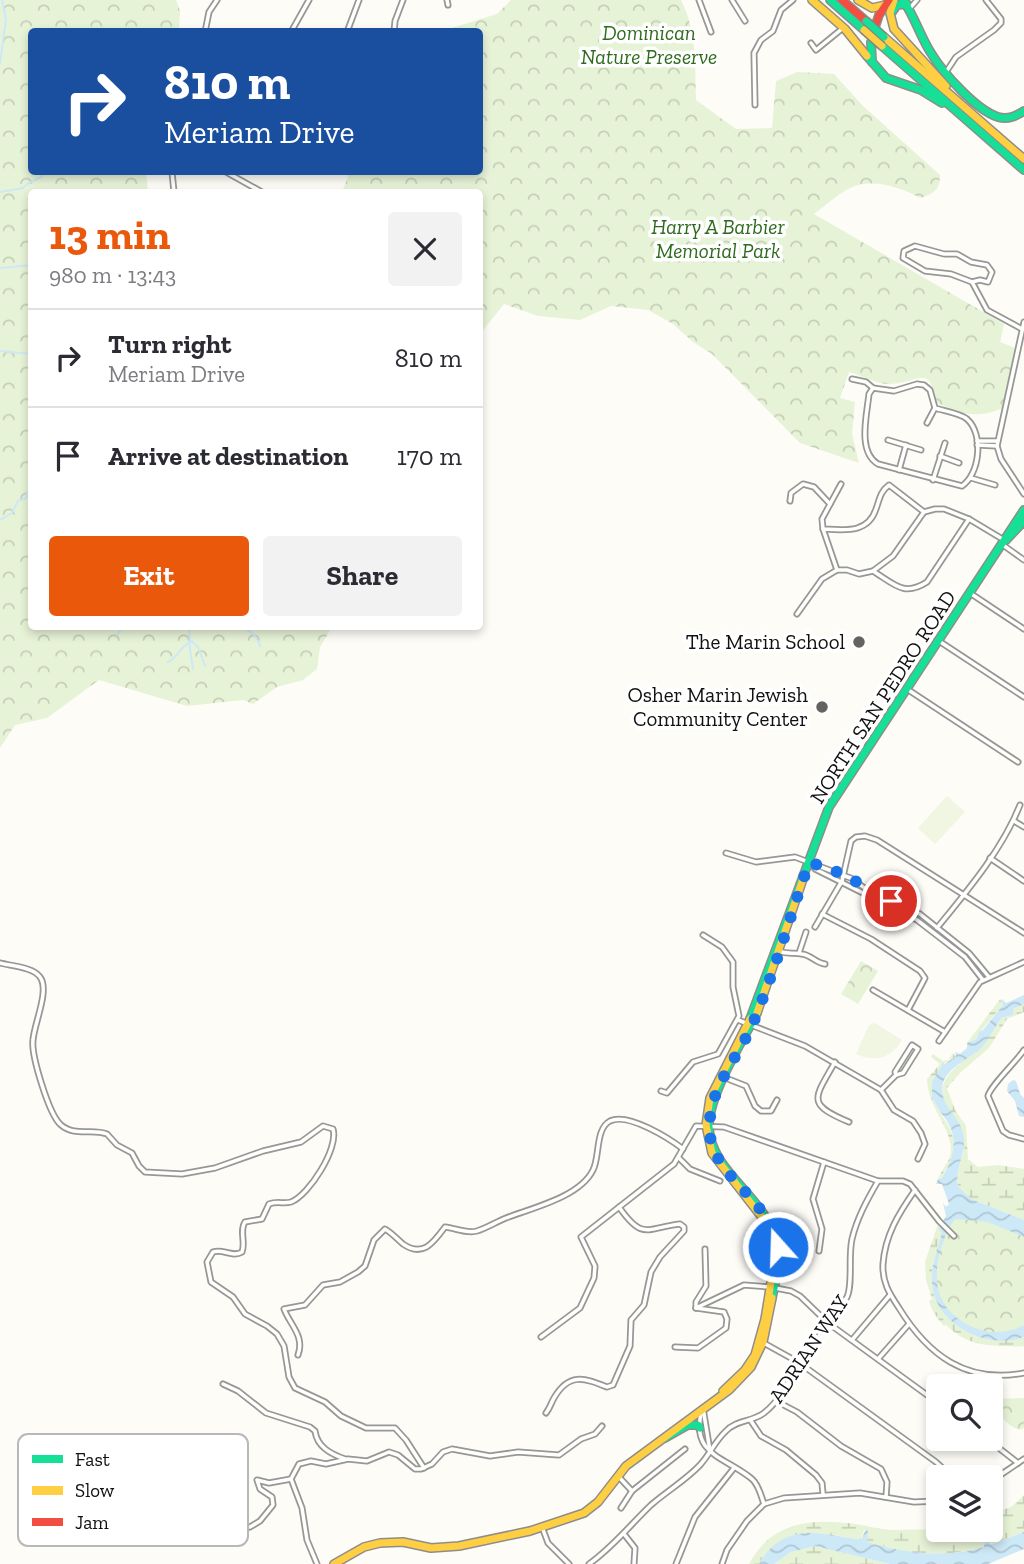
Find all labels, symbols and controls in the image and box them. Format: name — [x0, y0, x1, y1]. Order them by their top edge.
park label: Dominican Nature Preserve — [581, 20, 717, 69]
text: 810 m — [164, 53, 291, 112]
icon: right — [49, 56, 140, 147]
text: Meriam Drive — [164, 113, 355, 151]
text: 13 min — [49, 209, 170, 260]
button: close — [388, 212, 462, 286]
park label: Harry A Barbier Memorial Park — [651, 214, 785, 263]
text: 980 m · 13:43 — [49, 261, 176, 289]
text: Turn right — [108, 328, 231, 360]
icon: right — [49, 339, 87, 377]
text: 810 m — [395, 342, 462, 374]
text: Meriam Drive — [108, 360, 245, 388]
icon: arrive — [49, 437, 87, 475]
text: Arrive at destination — [108, 440, 348, 472]
text: 170 m — [397, 440, 462, 472]
button: Exit — [49, 536, 249, 616]
button: Share — [263, 536, 462, 616]
street label: NORTH SAN PEDRO ROAD — [804, 586, 961, 808]
place label: The Marin School — [686, 629, 845, 654]
marker: The Marin School — [851, 634, 867, 650]
place label: Osher Marin Jewish Community Center — [627, 682, 808, 731]
marker: Osher Marin Jewish Community Center — [814, 699, 830, 715]
pin — [861, 871, 921, 931]
icon: arrive — [872, 882, 910, 920]
position arrow — [741, 1210, 815, 1284]
street label: ADRIAN WAY — [763, 1290, 854, 1407]
map controls — [926, 1374, 1003, 1542]
button: search — [926, 1374, 1003, 1451]
legend — [18, 1434, 248, 1546]
text: Fast — [75, 1448, 110, 1471]
button: layers — [926, 1465, 1003, 1542]
text: Slow — [75, 1479, 115, 1502]
text: Jam — [75, 1511, 109, 1534]

